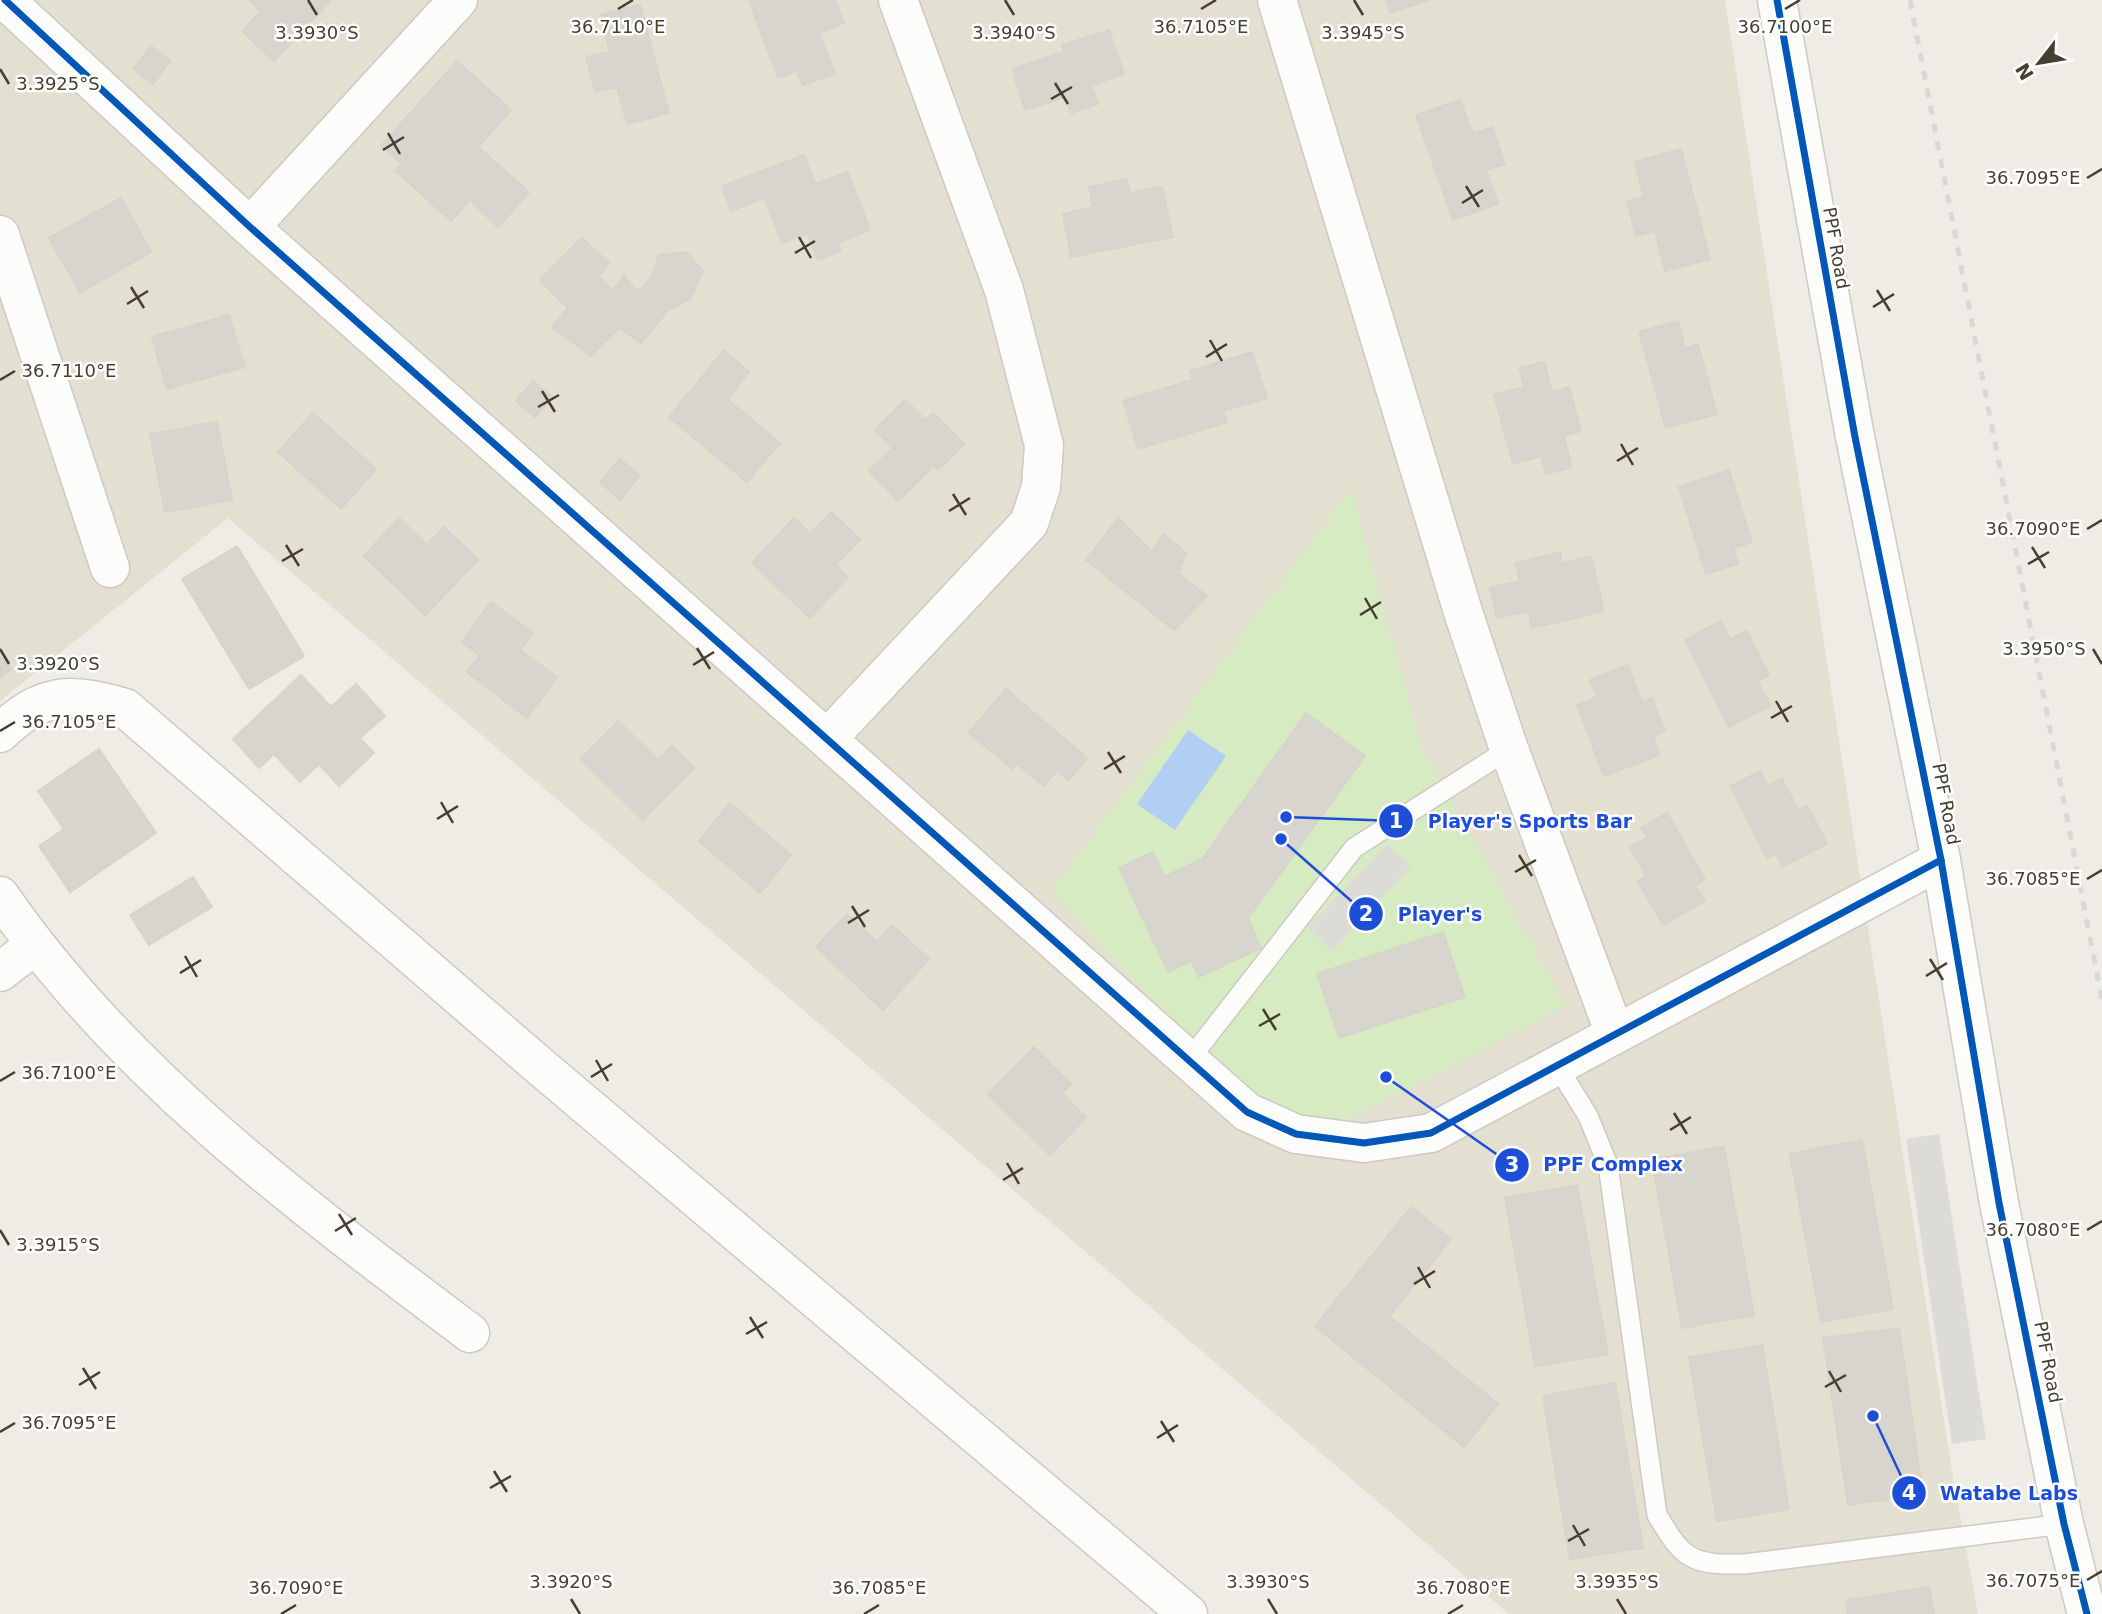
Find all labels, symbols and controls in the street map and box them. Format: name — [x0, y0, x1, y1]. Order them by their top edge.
text: 36.7110°E — [571, 16, 665, 37]
text: 36.7105°E — [1154, 16, 1248, 37]
text: 36.7100°E — [1738, 16, 1832, 37]
text: 3.3930°S — [275, 22, 359, 43]
text: 3.3940°S — [972, 22, 1056, 43]
text: 3.3945°S — [1321, 22, 1405, 43]
north arrow — [2004, 28, 2074, 98]
text: N — [2011, 59, 2038, 84]
text: 3.3925°S — [16, 73, 100, 94]
text: 36.7095°E — [1986, 167, 2080, 188]
street label: PPF Road — [1819, 205, 1854, 291]
text: 36.7110°E — [22, 360, 116, 381]
text: 36.7090°E — [1986, 518, 2080, 539]
text: 3.3950°S — [2002, 638, 2086, 659]
text: 3.3920°S — [16, 653, 100, 674]
text: 36.7105°E — [22, 711, 116, 732]
street label: PPF Road — [1928, 761, 1965, 847]
callout: Player's Sports Bar — [1379, 801, 1646, 841]
text: 1 — [1389, 809, 1403, 833]
text: Player's Sports Bar — [1428, 810, 1633, 832]
text: 36.7085°E — [1986, 868, 2080, 889]
callout: Player's — [1348, 894, 1496, 934]
text: 2 — [1359, 902, 1373, 926]
text: Player's — [1398, 903, 1482, 925]
text: 36.7100°E — [22, 1062, 116, 1083]
callout: PPF Complex — [1495, 1145, 1697, 1185]
text: 3 — [1505, 1153, 1519, 1177]
text: PPF Complex — [1543, 1153, 1683, 1175]
text: 36.7080°E — [1986, 1219, 2080, 1240]
text: 3.3915°S — [16, 1234, 100, 1255]
street label: PPF Road — [2030, 1319, 2067, 1405]
text: 36.7095°E — [22, 1412, 116, 1433]
callout: Watabe Labs — [1891, 1473, 2092, 1513]
text: 4 — [1902, 1481, 1916, 1505]
text: Watabe Labs — [1940, 1482, 2078, 1504]
text: 36.7075°E — [1986, 1570, 2080, 1591]
text: 3.3920°S — [529, 1571, 613, 1592]
text: 3.3930°S — [1226, 1571, 1310, 1592]
text: 3.3935°S — [1575, 1571, 1659, 1592]
text: 36.7090°E — [249, 1577, 343, 1598]
text: 36.7085°E — [832, 1577, 926, 1598]
text: 36.7080°E — [1416, 1577, 1510, 1598]

